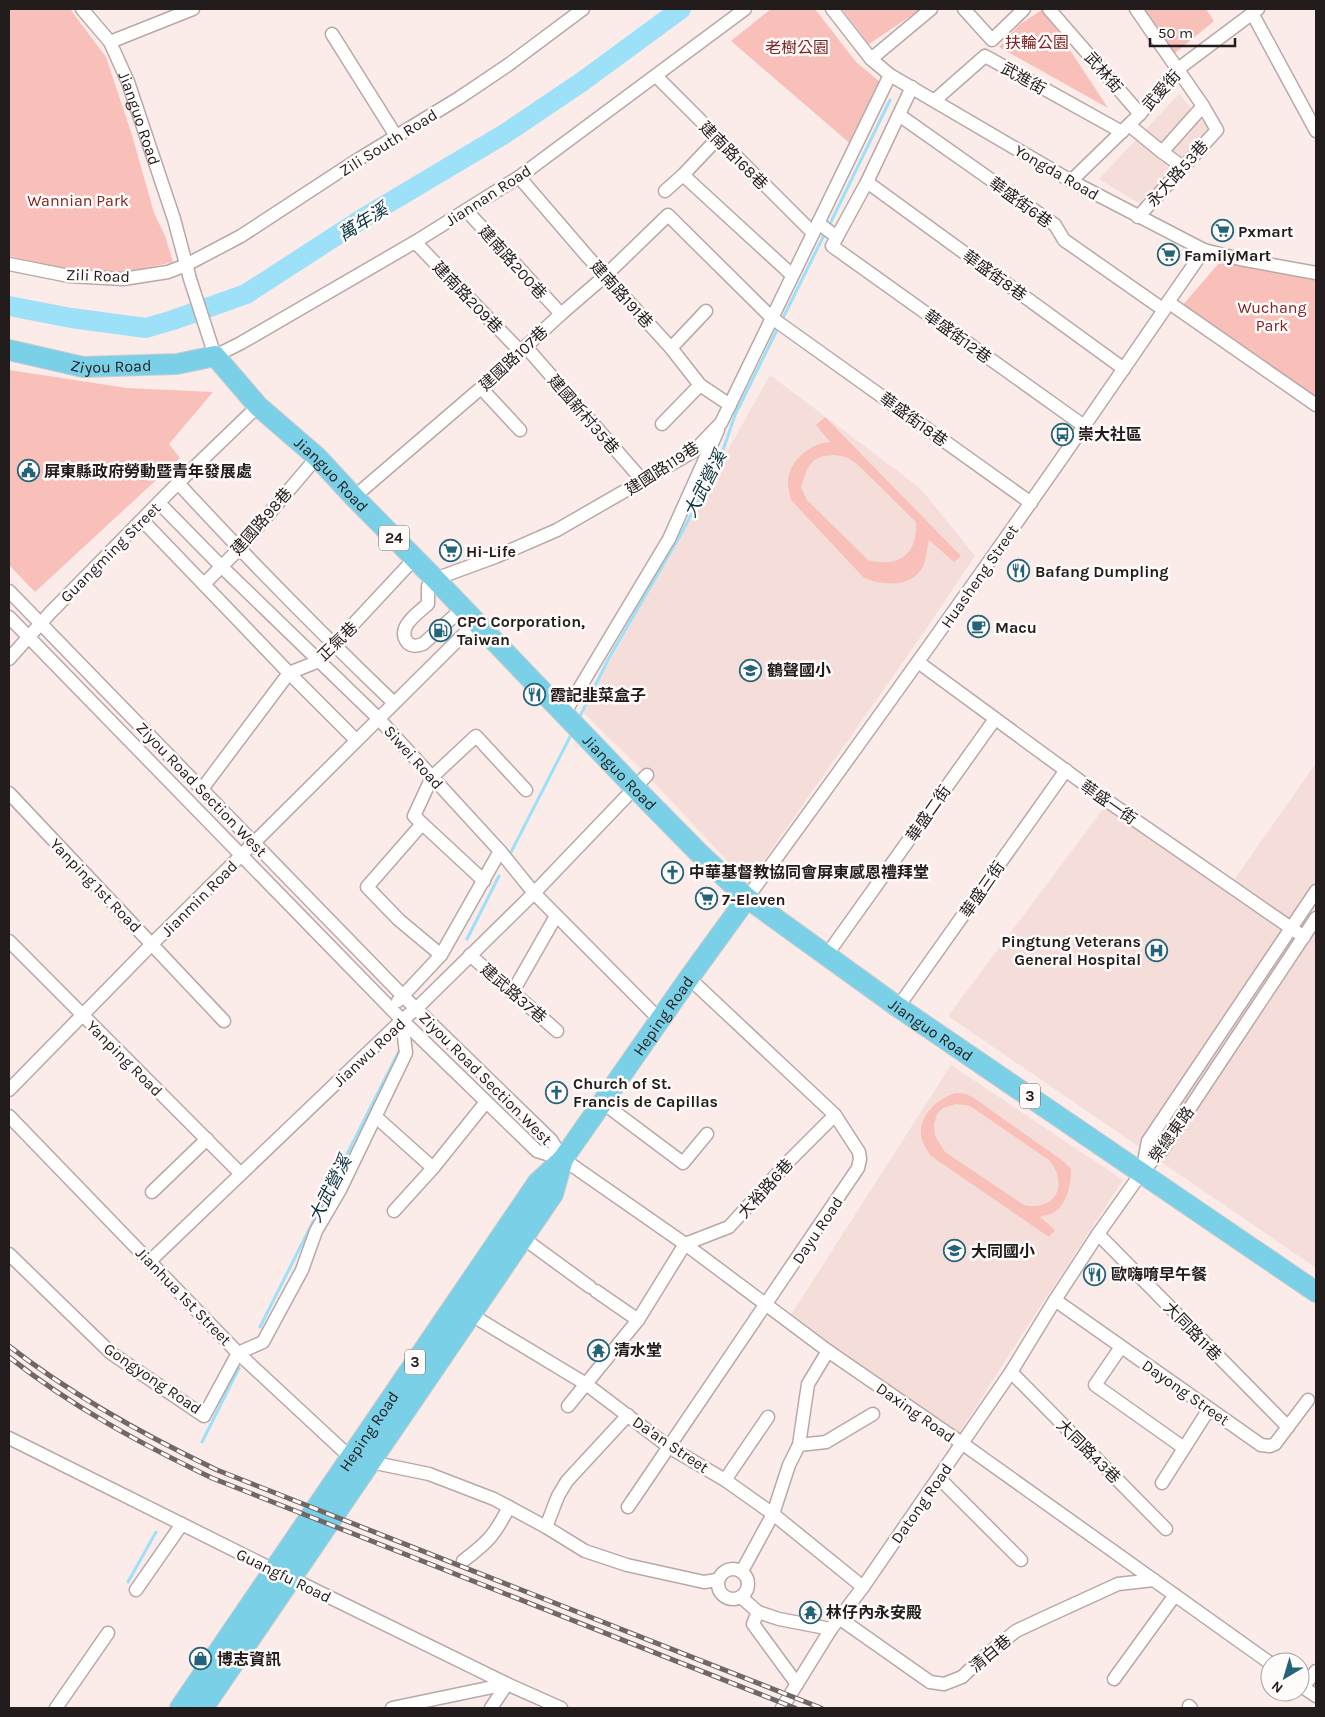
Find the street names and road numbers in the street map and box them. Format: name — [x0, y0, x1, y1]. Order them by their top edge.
street label: 武林街 — [1081, 48, 1127, 97]
street label: 武進街 — [998, 58, 1049, 98]
street label: 武愛街 — [1138, 66, 1184, 115]
street label: Jianguo Road — [114, 68, 164, 167]
street label: Zili South Road — [336, 105, 441, 180]
street label: 建南路168巷 — [696, 117, 772, 193]
street label: 永大路53巷 — [1143, 136, 1212, 210]
street label: Yongda Road — [1011, 141, 1102, 204]
street label: Jiannan Road — [442, 161, 535, 230]
street label: 華盛街6巷 — [986, 173, 1056, 232]
street label: 建南路200巷 — [475, 222, 551, 303]
street label: 華盛街8巷 — [959, 246, 1030, 305]
street label: 建南路191巷 — [587, 257, 657, 332]
street label: 建南路209巷 — [429, 258, 506, 337]
street label: Zili Road — [66, 265, 130, 286]
street label: 華盛街12巷 — [920, 306, 995, 367]
street label: 建國路107巷 — [475, 322, 551, 395]
street label: Ziyou Road — [69, 355, 152, 377]
street label: 建國新村35巷 — [544, 371, 623, 458]
street label: 華盛街18巷 — [876, 388, 951, 450]
street label: Jianguo Road — [290, 433, 372, 516]
street label: 建國路119巷 — [622, 438, 703, 499]
street label: 建國路98巷 — [227, 484, 296, 559]
street label: Guangming Street — [56, 498, 164, 606]
street label: Huasheng Street — [937, 521, 1022, 632]
road number: 24 — [379, 526, 409, 550]
street label: 正氣巷 — [313, 618, 361, 665]
street label: Ziyou Road Section West — [132, 718, 271, 861]
street label: Siwei Road — [380, 721, 447, 793]
street label: Jianguo Road — [579, 731, 660, 814]
street label: 華盛一街 — [1077, 776, 1140, 829]
street label: 華盛二街 — [902, 782, 955, 845]
street label: Yanping 1st Road — [46, 834, 145, 936]
street label: Jianmin Road — [157, 856, 241, 940]
street label: 華盛三街 — [956, 858, 1009, 921]
street label: 建武路37巷 — [477, 960, 550, 1027]
street label: Heping Road — [629, 972, 697, 1059]
street label: Jianguo Road — [885, 994, 977, 1065]
street label: Ziyou Road Section West — [415, 1008, 556, 1149]
street label: Jianwu Road — [329, 1014, 409, 1091]
street label: Yanping Road — [83, 1016, 167, 1100]
road number: 3 — [1020, 1084, 1040, 1108]
street label: 榮總東路 — [1145, 1103, 1198, 1166]
street label: 大裕路6巷 — [734, 1155, 797, 1222]
street label: Dayu Road — [788, 1193, 847, 1268]
street label: Jianhua 1st Street — [132, 1243, 235, 1349]
street label: 大同路11巷 — [1160, 1298, 1225, 1365]
street label: Gongyong Road — [100, 1339, 205, 1418]
road number: 3 — [405, 1350, 425, 1374]
street label: Dayong Street — [1139, 1355, 1233, 1429]
street label: Daxing Road — [873, 1378, 959, 1446]
street label: Heping Road — [335, 1388, 403, 1475]
street label: Da'an Street — [629, 1412, 712, 1477]
street label: 大同路43巷 — [1053, 1416, 1124, 1487]
street label: Datong Road — [887, 1460, 956, 1547]
street label: Guangfu Road — [233, 1544, 334, 1607]
street label: 清白巷 — [966, 1631, 1015, 1676]

